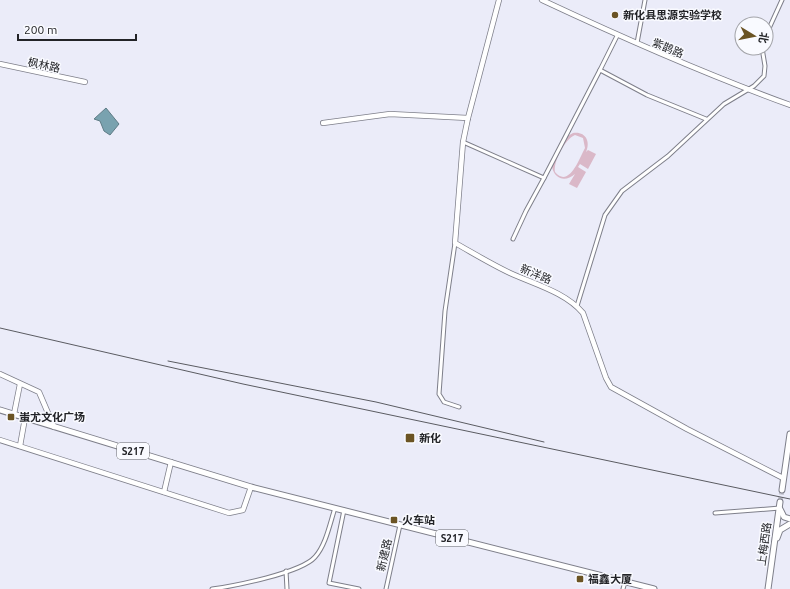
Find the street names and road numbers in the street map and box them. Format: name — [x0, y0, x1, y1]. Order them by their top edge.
street label: 紫鹊路 — [650, 36, 686, 60]
street label: 枫林路 — [27, 56, 61, 74]
street label: 新洋路 — [518, 262, 554, 286]
road number: S217 — [117, 443, 149, 459]
street label: 上梅西路 — [755, 521, 773, 567]
road number: S217 — [436, 530, 468, 546]
street label: 新建路 — [374, 538, 394, 572]

